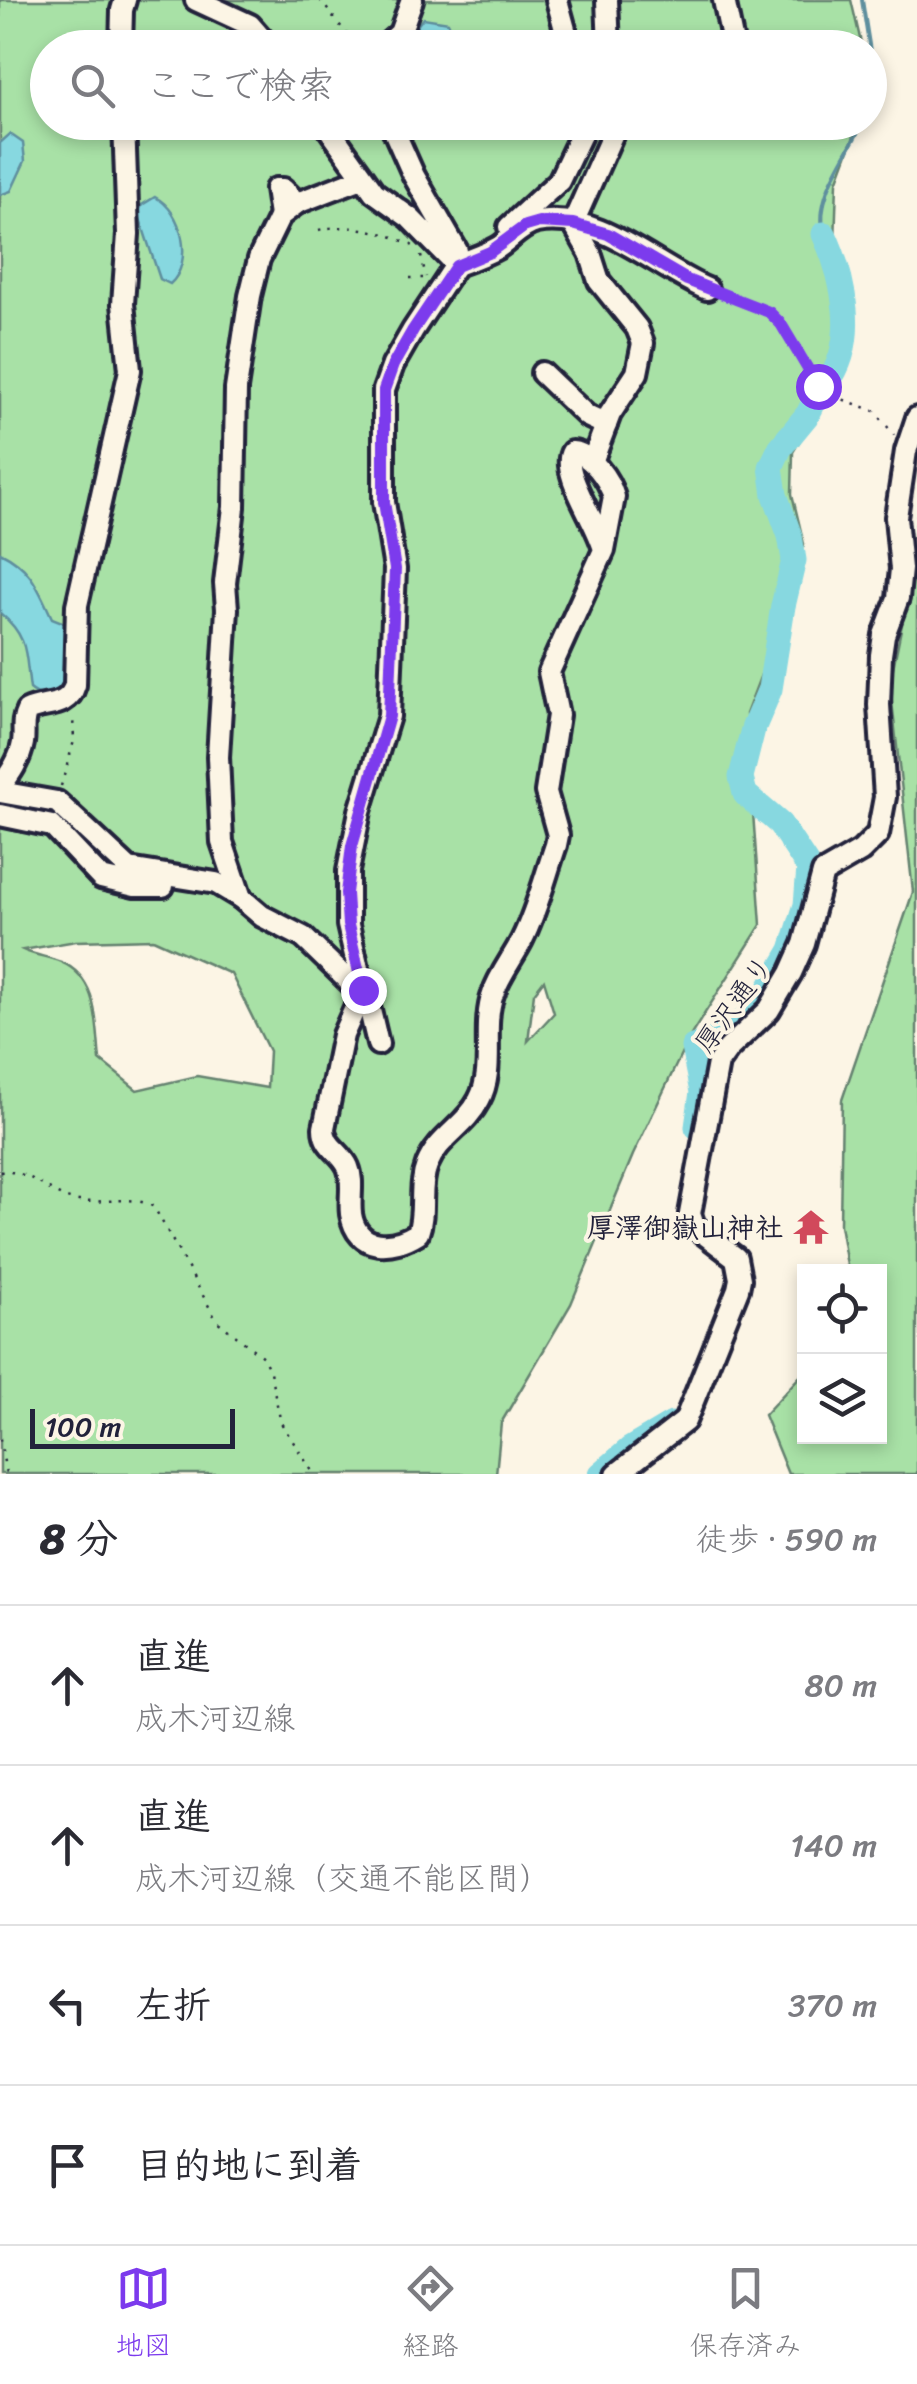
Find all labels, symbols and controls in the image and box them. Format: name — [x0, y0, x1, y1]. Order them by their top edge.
search box — [30, 30, 887, 140]
text: ここで検索 — [145, 52, 335, 119]
icon: search — [65, 58, 120, 113]
route start — [796, 364, 842, 410]
street label: 厚沢通り — [681, 945, 786, 1064]
route end — [341, 968, 387, 1014]
place label: 厚澤御嶽山神社 — [587, 1203, 783, 1252]
temple icon: 厚澤御嶽山神社 — [792, 1208, 830, 1246]
map controls — [797, 1264, 887, 1444]
button: locate — [797, 1264, 887, 1354]
button: layers — [797, 1354, 887, 1444]
text: 100 m — [45, 1402, 121, 1451]
scale bar — [30, 1404, 235, 1448]
text: 8 分 — [40, 1502, 118, 1576]
text: 徒歩 · 590 m — [695, 1511, 877, 1568]
text: 直進 — [135, 1623, 211, 1690]
text: 80 m — [805, 1657, 877, 1714]
icon: ahead — [40, 1658, 95, 1713]
text: 成木河辺線 — [135, 1690, 295, 1747]
text: 直進 — [135, 1783, 211, 1850]
text: 140 m — [790, 1817, 877, 1874]
icon: ahead — [40, 1818, 95, 1873]
text: 成木河辺線（交通不能区間） — [135, 1850, 551, 1907]
text: 左折 — [135, 1972, 211, 2039]
text: 370 m — [788, 1977, 877, 2034]
icon: left — [40, 1978, 95, 2033]
text: 目的地に到着 — [135, 2132, 363, 2199]
icon: arrive — [40, 2138, 95, 2193]
tab: 地図 — [115, 2261, 172, 2370]
tab: 経路 — [402, 2261, 459, 2370]
tab: 保存済み — [689, 2261, 802, 2370]

